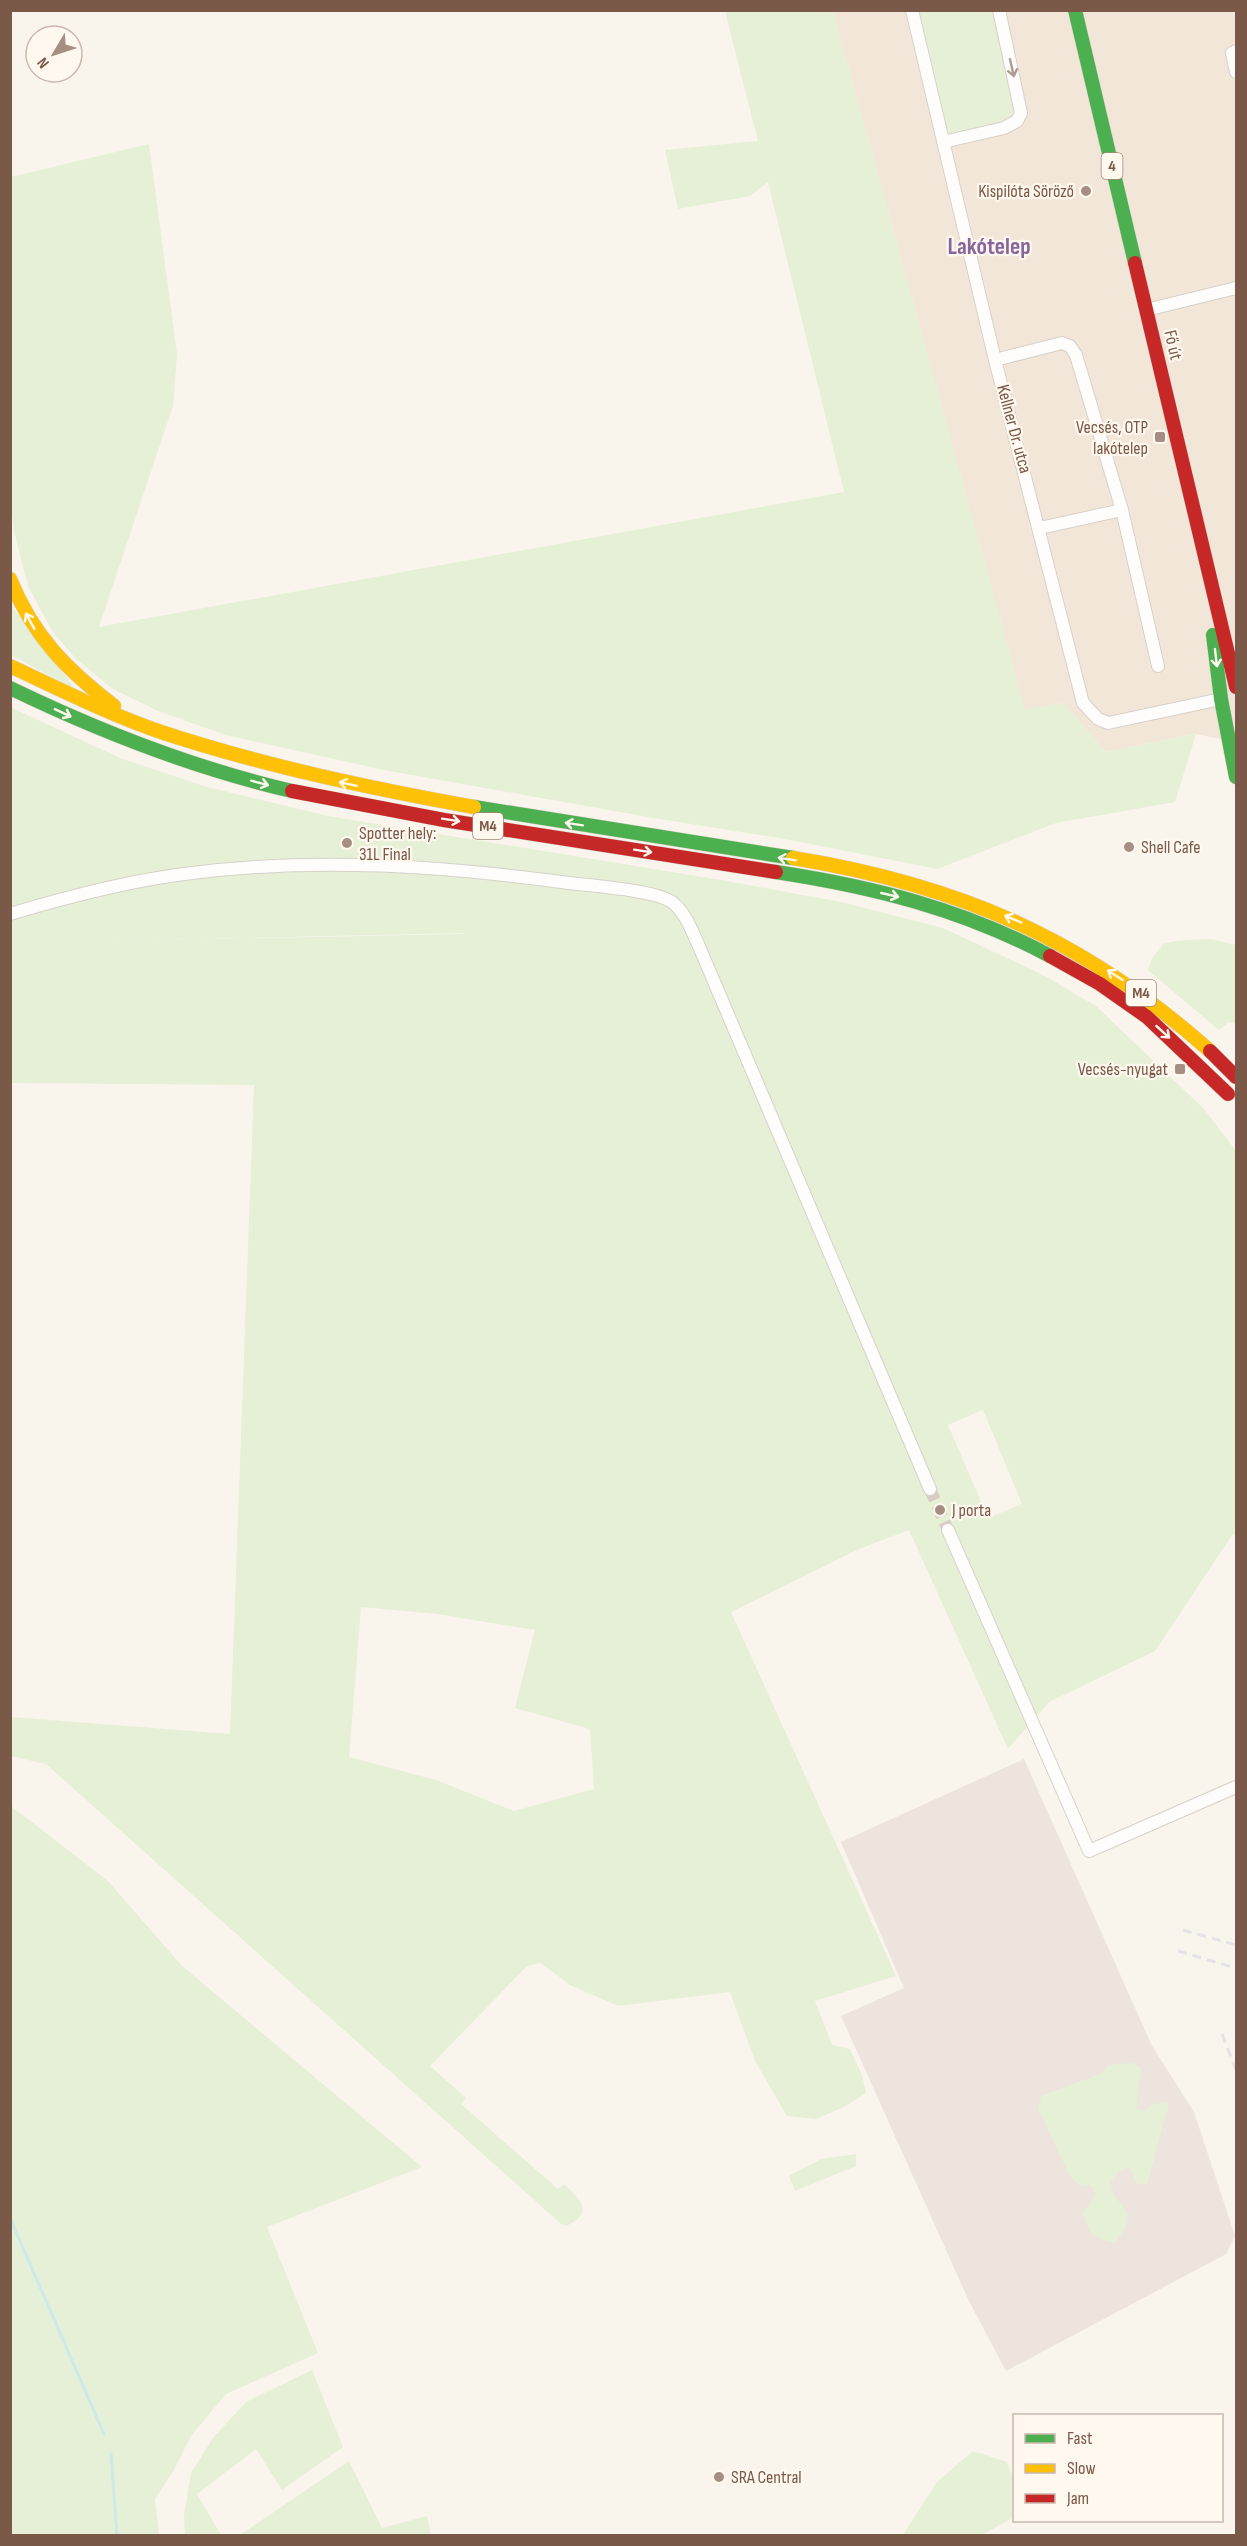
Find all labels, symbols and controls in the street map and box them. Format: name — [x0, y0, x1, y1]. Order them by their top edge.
north arrow — [24, 24, 84, 84]
text: N — [33, 53, 54, 72]
one-way arrow — [1007, 57, 1018, 77]
road number: 4 — [1102, 153, 1122, 179]
place label: Kispilóta Söröző — [978, 181, 1074, 202]
marker: Kispilóta Söröző — [1079, 184, 1093, 198]
district label: Lakótelep — [947, 232, 1031, 261]
street label: Fő út — [1159, 328, 1187, 362]
street label: Kellner Dr. utca — [992, 382, 1036, 476]
place label: Vecsés, OTP lakótelep — [1076, 417, 1148, 459]
marker: Vecsés, OTP lakótelep — [1153, 430, 1167, 444]
one-way arrow — [24, 613, 35, 631]
one-way arrow — [1211, 648, 1222, 668]
one-way arrow — [54, 708, 72, 720]
one-way arrow — [250, 778, 269, 789]
one-way arrow — [338, 778, 358, 789]
road number: M4 — [473, 813, 503, 839]
one-way arrow — [441, 815, 460, 826]
one-way arrow — [564, 818, 584, 829]
place label: Spotter hely: 31L Final — [359, 823, 436, 865]
marker: Spotter hely: 31L Final — [340, 836, 354, 850]
place label: Shell Cafe — [1141, 837, 1201, 858]
marker: Shell Cafe — [1122, 840, 1136, 854]
one-way arrow — [633, 846, 653, 857]
one-way arrow — [777, 853, 797, 864]
one-way arrow — [880, 889, 899, 901]
one-way arrow — [1005, 913, 1023, 924]
one-way arrow — [1107, 969, 1124, 981]
road number: M4 — [1126, 980, 1156, 1006]
one-way arrow — [1156, 1025, 1171, 1039]
place label: Vecsés-nyugat — [1078, 1059, 1169, 1080]
marker: Vecsés-nyugat — [1173, 1062, 1187, 1076]
place label: J porta — [951, 1500, 991, 1521]
marker: J porta — [933, 1503, 947, 1517]
legend — [1013, 2414, 1223, 2522]
text: Fast — [1067, 2428, 1093, 2449]
text: Slow — [1067, 2458, 1096, 2479]
place label: SRA Central — [731, 2467, 802, 2488]
marker: SRA Central — [712, 2470, 726, 2484]
text: Jam — [1066, 2488, 1089, 2509]

